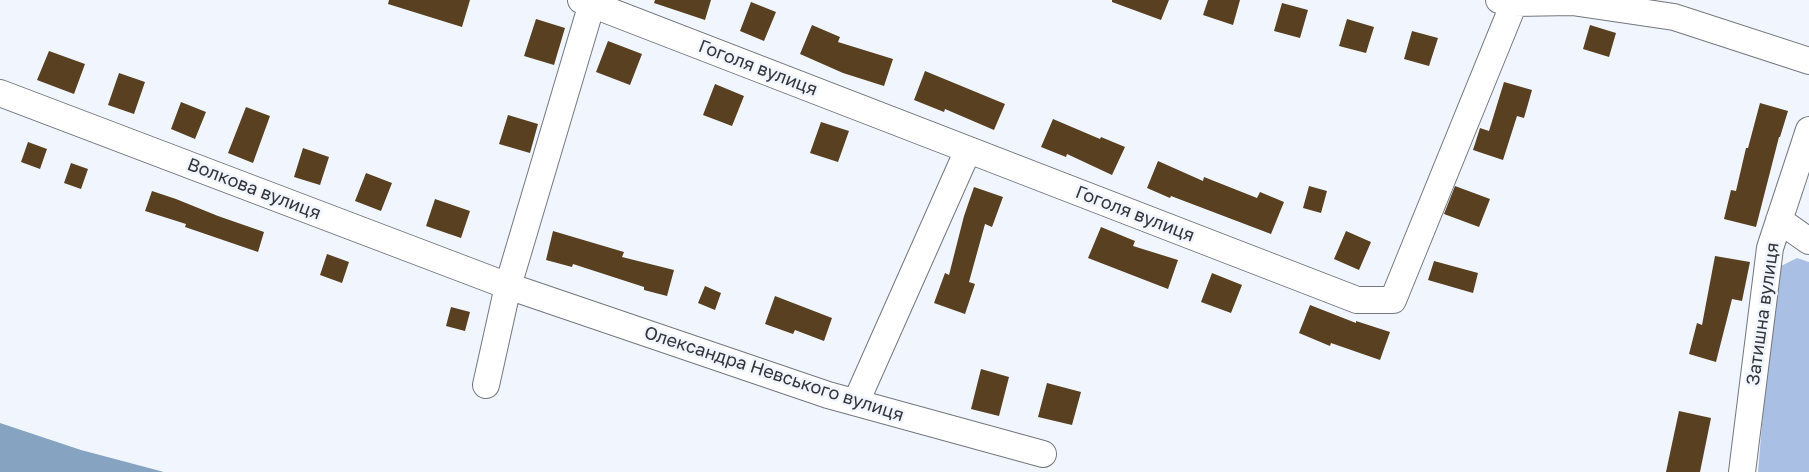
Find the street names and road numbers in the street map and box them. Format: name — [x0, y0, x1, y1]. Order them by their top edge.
street label: Гоголя вулиця — [696, 35, 820, 101]
street label: Волкова вулиця — [184, 154, 324, 224]
street label: Гоголя вулиця — [1073, 181, 1197, 247]
street label: Затишна вулиця — [1742, 241, 1784, 387]
street label: Олександра Невського вулиця — [641, 322, 907, 426]

